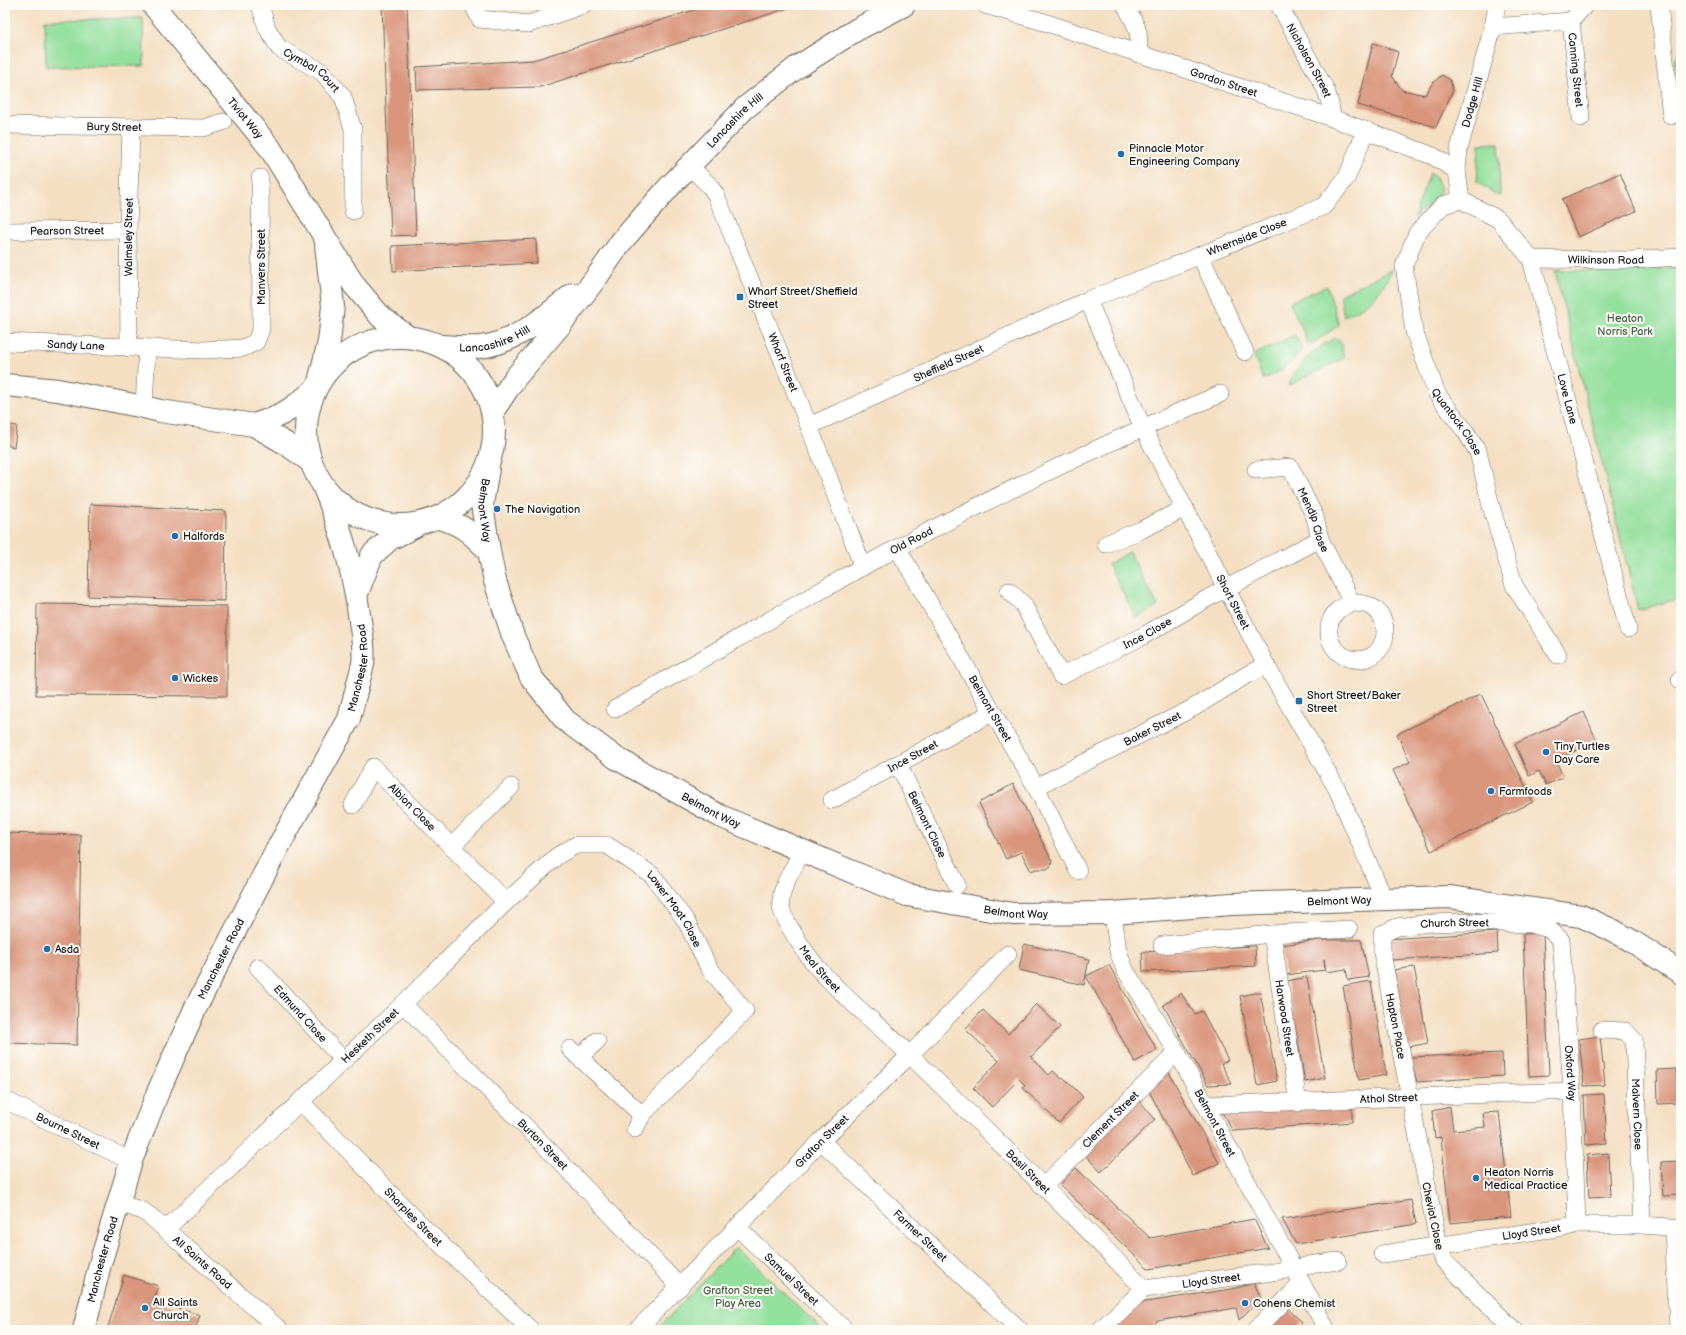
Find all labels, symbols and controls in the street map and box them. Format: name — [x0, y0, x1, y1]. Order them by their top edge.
street label: Nicholson Street — [1283, 21, 1334, 99]
street label: Canning Street — [1565, 32, 1586, 108]
street label: Cymbal Court — [281, 46, 343, 95]
street label: Gordon Street — [1188, 65, 1260, 100]
street label: Dodge Hill — [1459, 76, 1486, 129]
street label: Lancashire Hill — [704, 90, 766, 151]
street label: Tiviot Way — [225, 95, 266, 141]
street label: Bury Street — [86, 120, 142, 134]
place label: Pinnacle Motor Engineering Company — [1129, 142, 1240, 168]
marker: Pinnacle Motor Engineering Company — [1116, 149, 1126, 159]
street label: Walmsley Street — [122, 197, 136, 276]
street label: Whernside Close — [1205, 215, 1289, 259]
street label: Pearson Street — [30, 224, 105, 238]
street label: Manvers Street — [255, 228, 268, 305]
street label: Wilkinson Road — [1568, 253, 1645, 267]
place label: Wharf Street/Sheffield Street — [748, 285, 858, 311]
marker: Wharf Street/Sheffield Street — [735, 292, 745, 302]
park label: Heaton Norris Park — [1597, 312, 1653, 338]
street label: Lancashire Hill — [459, 323, 532, 354]
street label: Wharf Street — [765, 331, 801, 394]
street label: Sandy Lane — [47, 338, 105, 353]
street label: Sheffield Street — [912, 342, 986, 385]
street label: Love Lane — [1554, 372, 1580, 426]
street label: Quantock Close — [1428, 387, 1485, 458]
street label: Belmont Way — [475, 477, 494, 543]
street label: Mendip Close — [1294, 485, 1332, 555]
place label: The Navigation — [505, 503, 580, 516]
marker: The Navigation — [492, 504, 502, 514]
street label: Old Road — [888, 524, 935, 558]
place label: Halfords — [183, 530, 225, 543]
marker: Halfords — [170, 531, 180, 541]
street label: Short Street — [1213, 573, 1252, 632]
street label: Ince Close — [1121, 614, 1175, 652]
street label: Manchester Road — [345, 623, 371, 713]
place label: Wickes — [183, 672, 219, 685]
marker: Wickes — [170, 673, 180, 683]
street label: Belmont Street — [966, 673, 1014, 744]
place label: Short Street/Baker Street — [1307, 689, 1402, 715]
marker: Short Street/Baker Street — [1294, 696, 1304, 706]
street label: Baker Street — [1122, 709, 1184, 749]
street label: Ince Street — [886, 737, 941, 775]
place label: Tiny Turtles Day Care — [1554, 740, 1610, 766]
marker: Tiny Turtles Day Care — [1541, 747, 1551, 757]
street label: Albion Close — [386, 781, 439, 834]
place label: Farmfoods — [1499, 785, 1552, 798]
marker: Farmfoods — [1486, 786, 1496, 796]
street label: Belmont Close — [905, 789, 949, 860]
street label: Belmont Way — [679, 790, 742, 831]
street label: Lower Moat Close — [644, 868, 704, 950]
street label: Belmont Way — [1307, 894, 1372, 909]
street label: Belmont Way — [982, 903, 1048, 921]
street label: Manchester Road — [195, 916, 247, 1001]
street label: Church Street — [1420, 916, 1490, 931]
place label: Asda — [55, 943, 79, 956]
street label: Meal Street — [796, 943, 843, 996]
marker: Asda — [42, 944, 52, 954]
street label: Harwood Street — [1272, 979, 1297, 1058]
street label: Edmund Close — [271, 983, 330, 1045]
street label: Hapton Place — [1383, 992, 1408, 1061]
street label: Hesketh Street — [339, 1005, 402, 1066]
street label: Oxford Way — [1562, 1045, 1578, 1101]
street label: Malvern Close — [1629, 1078, 1645, 1151]
street label: Belmont Street — [1191, 1087, 1238, 1159]
street label: Clement Street — [1080, 1088, 1142, 1151]
street label: Athol Street — [1360, 1091, 1419, 1106]
street label: Bourne Street — [34, 1110, 102, 1152]
street label: Grafton Street — [792, 1112, 852, 1171]
street label: Burton Street — [515, 1116, 571, 1173]
street label: Basil Street — [1003, 1147, 1053, 1197]
place label: Heaton Norris Medical Practice — [1484, 1166, 1568, 1192]
marker: Heaton Norris Medical Practice — [1471, 1173, 1481, 1183]
street label: Cheviot Close — [1419, 1181, 1446, 1252]
street label: Sharples Street — [381, 1185, 445, 1249]
street label: Farmer Street — [890, 1207, 950, 1265]
street label: Manchester Road — [85, 1215, 121, 1304]
street label: Lloyd Street — [1501, 1221, 1562, 1243]
street label: All Saints Road — [170, 1233, 235, 1292]
street label: Samuel Street — [761, 1251, 822, 1309]
street label: Lloyd Street — [1181, 1270, 1242, 1291]
park label: Grafton Street Play Area — [703, 1284, 774, 1310]
place label: All Saints Church — [153, 1296, 198, 1322]
place label: Cohens Chemist — [1253, 1297, 1336, 1310]
marker: Cohens Chemist — [1240, 1298, 1250, 1308]
marker: All Saints Church — [140, 1303, 150, 1313]

